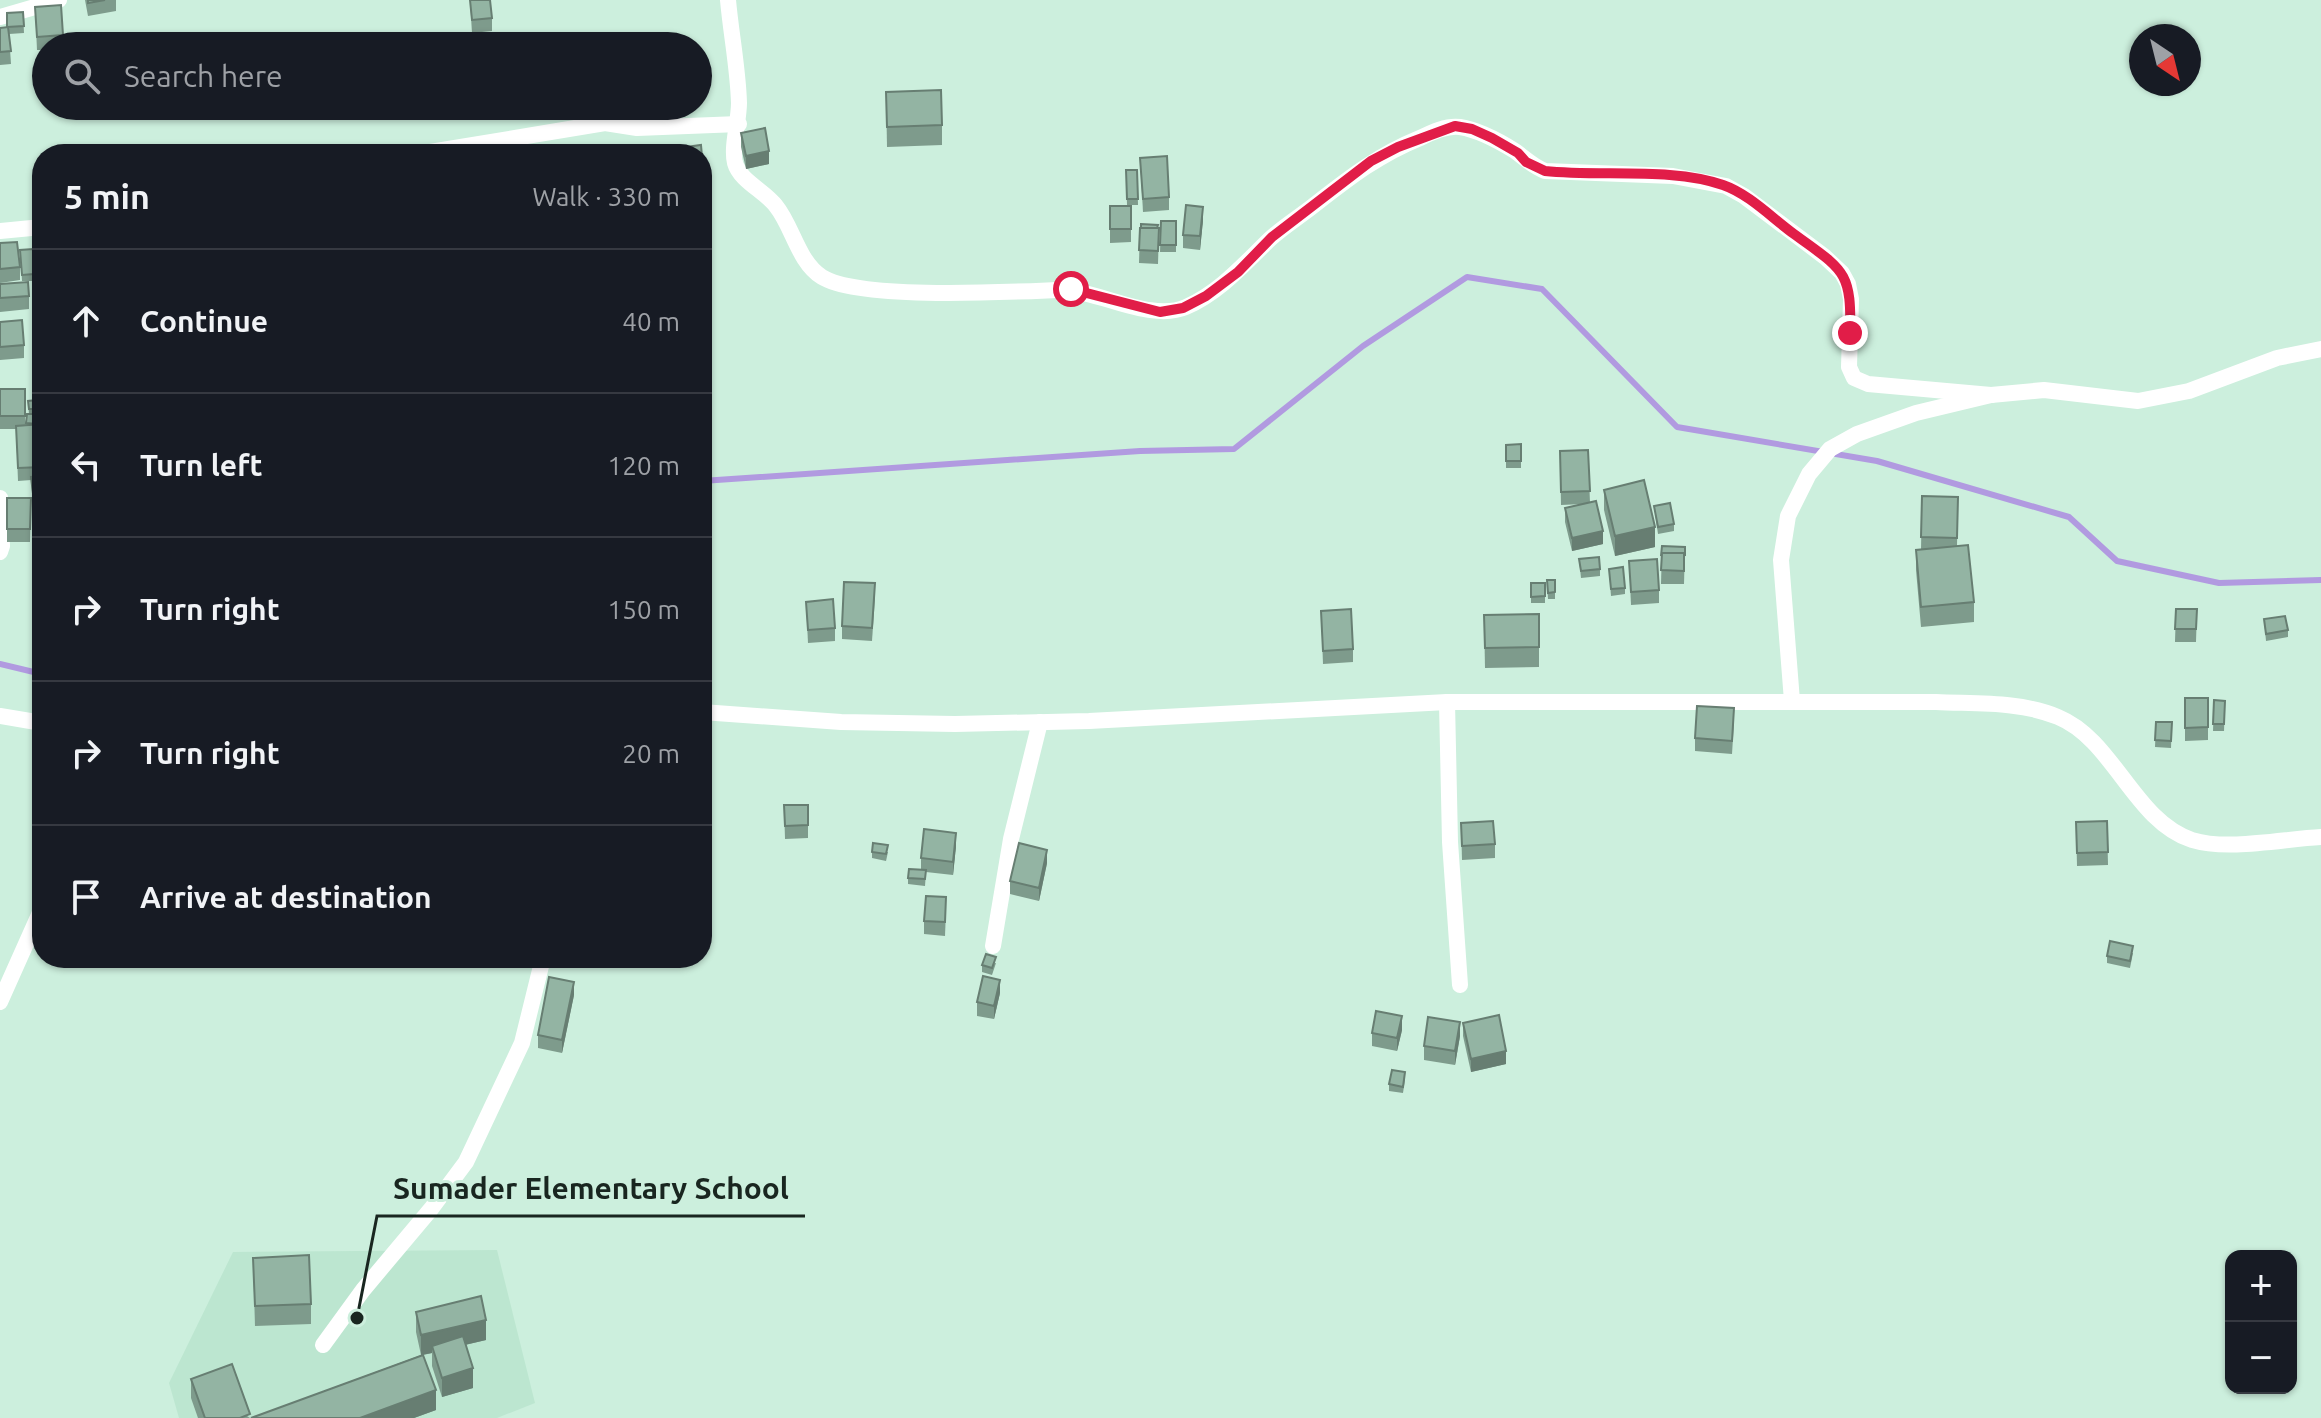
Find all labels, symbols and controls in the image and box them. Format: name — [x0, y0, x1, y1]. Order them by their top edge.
north arrow — [2129, 24, 2201, 96]
search box — [32, 32, 712, 120]
icon: search — [60, 54, 104, 98]
text: Search here — [124, 59, 283, 93]
text: 5 min — [64, 177, 150, 215]
text: Walk · 330 m — [532, 182, 680, 211]
route start — [1053, 271, 1089, 307]
icon: ahead — [64, 299, 108, 343]
text: Continue — [140, 304, 268, 338]
text: 40 m — [622, 307, 680, 336]
route end — [1832, 315, 1868, 351]
icon: left — [64, 443, 108, 487]
text: Turn left — [140, 448, 262, 482]
text: 120 m — [608, 451, 680, 480]
icon: right — [64, 587, 108, 631]
text: Turn right — [140, 592, 280, 626]
text: 150 m — [608, 595, 680, 624]
icon: right — [64, 731, 108, 775]
text: Turn right — [140, 736, 280, 770]
text: 20 m — [622, 739, 680, 768]
icon: arrive — [64, 875, 108, 919]
text: Arrive at destination — [140, 880, 432, 914]
callout: Sumader Elementary School — [377, 1162, 805, 1216]
text: Sumader Elementary School — [393, 1171, 789, 1205]
map controls — [2225, 1250, 2297, 1394]
button: + — [2225, 1250, 2297, 1322]
button: − — [2225, 1322, 2297, 1394]

